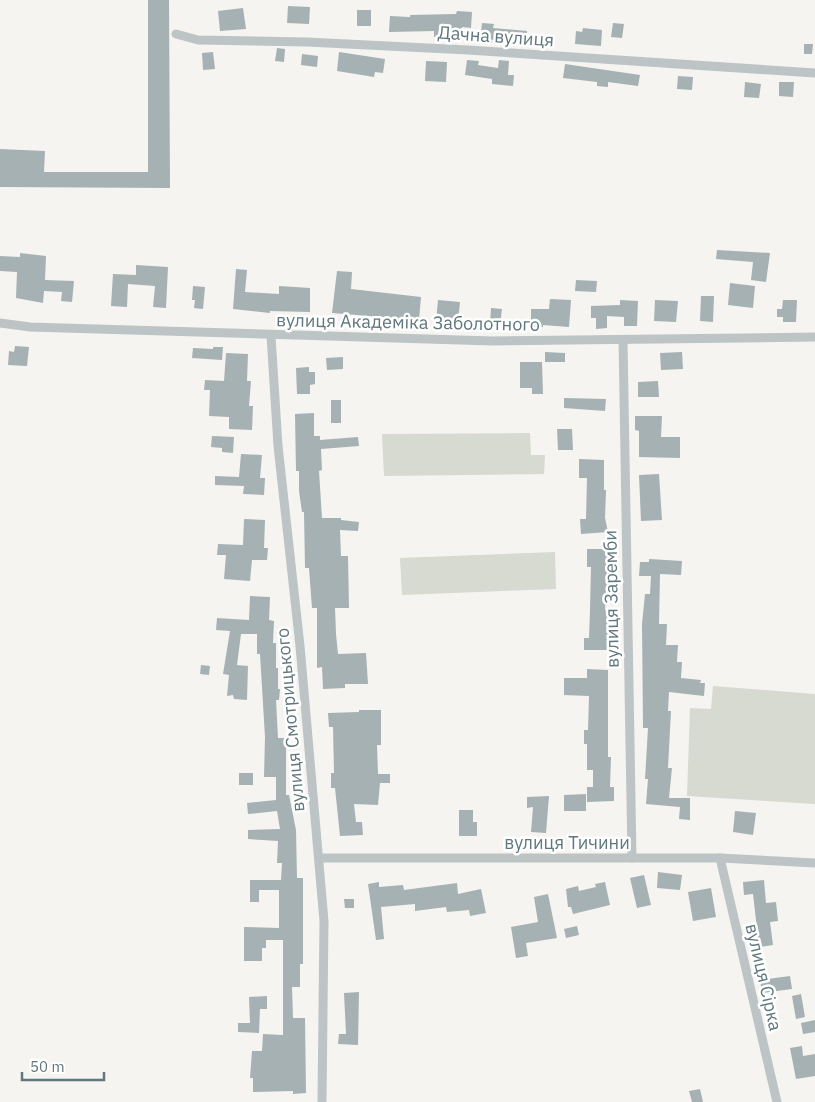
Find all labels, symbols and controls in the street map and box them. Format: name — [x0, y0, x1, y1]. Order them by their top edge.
street label: Дачна вулиця — [437, 20, 555, 52]
street label: вулиця Академіка Заболотного — [276, 308, 540, 336]
street label: вулиця Заремби — [598, 530, 624, 668]
street label: вулиця Смотрицького — [271, 627, 309, 813]
street label: вулиця Тичини — [504, 831, 630, 854]
street label: вулиця Сірка — [740, 921, 788, 1033]
scale bar — [22, 1050, 105, 1082]
text: 50 m — [30, 1057, 65, 1076]

